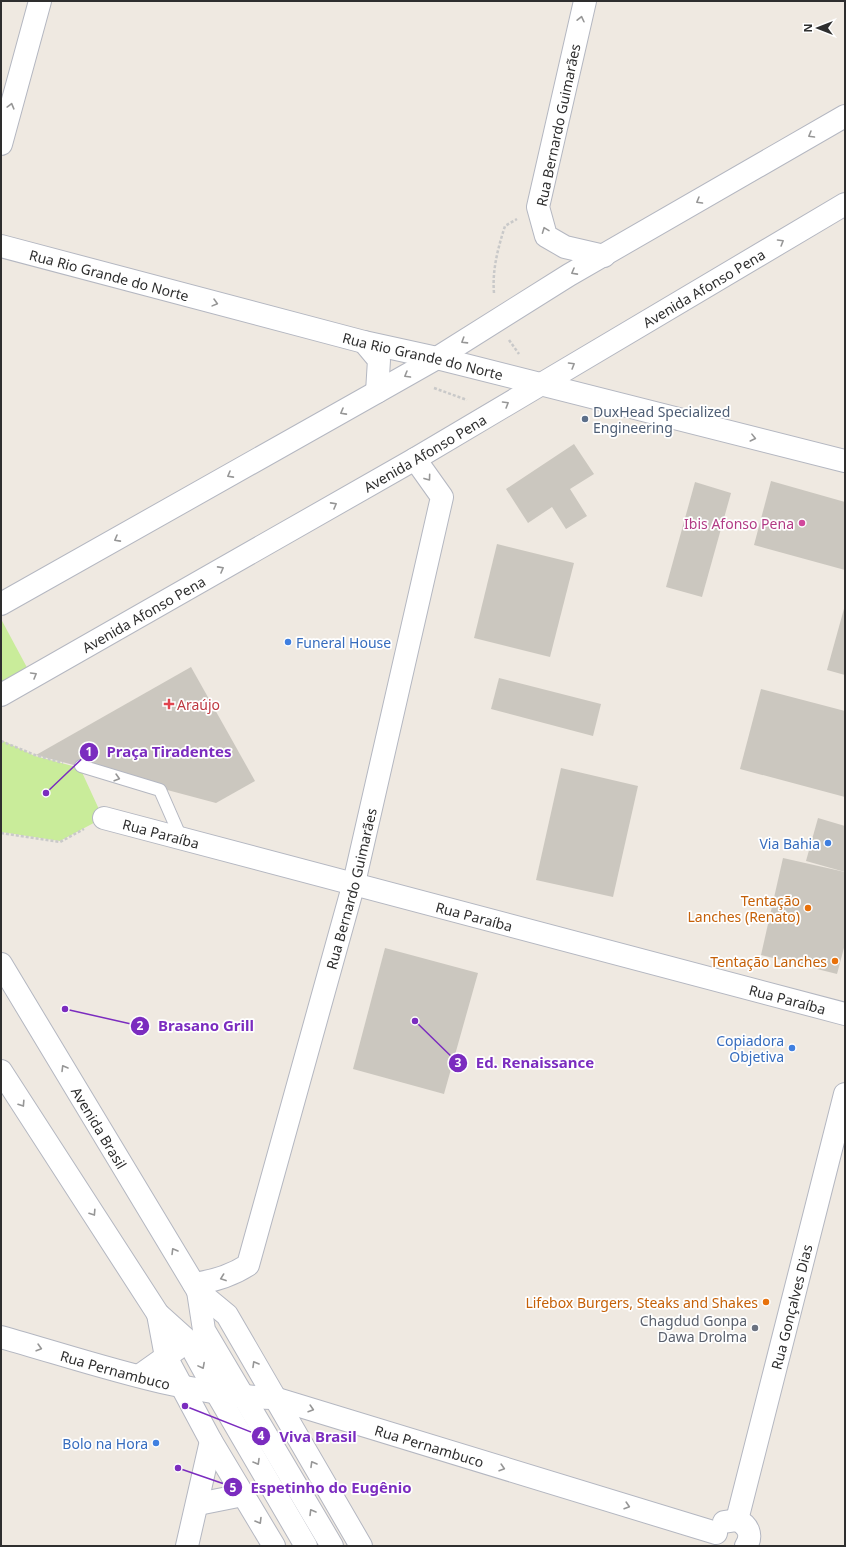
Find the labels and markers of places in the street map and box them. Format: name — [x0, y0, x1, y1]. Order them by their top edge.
place label: DuxHead Specialized Engineering — [593, 402, 730, 437]
marker: DuxHead Specialized Engineering — [580, 414, 590, 424]
place label: Ibis Afonso Pena — [684, 514, 794, 533]
marker: Ibis Afonso Pena — [797, 518, 807, 528]
place label: Funeral House — [296, 633, 391, 652]
marker: Funeral House — [283, 637, 293, 647]
place label: Araújo — [177, 695, 220, 714]
marker: Araújo — [164, 699, 174, 709]
callout: Praça Tiradentes — [79, 739, 240, 766]
place label: Via Bahia — [759, 834, 820, 853]
marker: Via Bahia — [823, 838, 833, 848]
place label: Tentação Lanches (Renato) — [688, 891, 800, 926]
marker: Tentação Lanches (Renato) — [803, 903, 813, 913]
place label: Tentação Lanches — [710, 952, 827, 971]
marker: Tentação Lanches — [830, 956, 840, 966]
callout: Brasano Grill — [130, 1013, 262, 1040]
place label: Copiadora Objetiva — [716, 1031, 784, 1066]
marker: Copiadora Objetiva — [787, 1043, 797, 1053]
callout: Ed. Renaissance — [448, 1050, 603, 1077]
place label: Lifebox Burgers, Steaks and Shakes — [525, 1293, 758, 1312]
marker: Lifebox Burgers, Steaks and Shakes — [761, 1297, 771, 1307]
place label: Chagdud Gonpa Dawa Drolma — [640, 1311, 747, 1346]
marker: Chagdud Gonpa Dawa Drolma — [750, 1323, 760, 1333]
callout: Viva Brasil — [251, 1423, 364, 1450]
place label: Bolo na Hora — [62, 1434, 148, 1453]
marker: Bolo na Hora — [151, 1438, 161, 1448]
callout: Espetinho do Eugênio — [223, 1474, 420, 1501]

